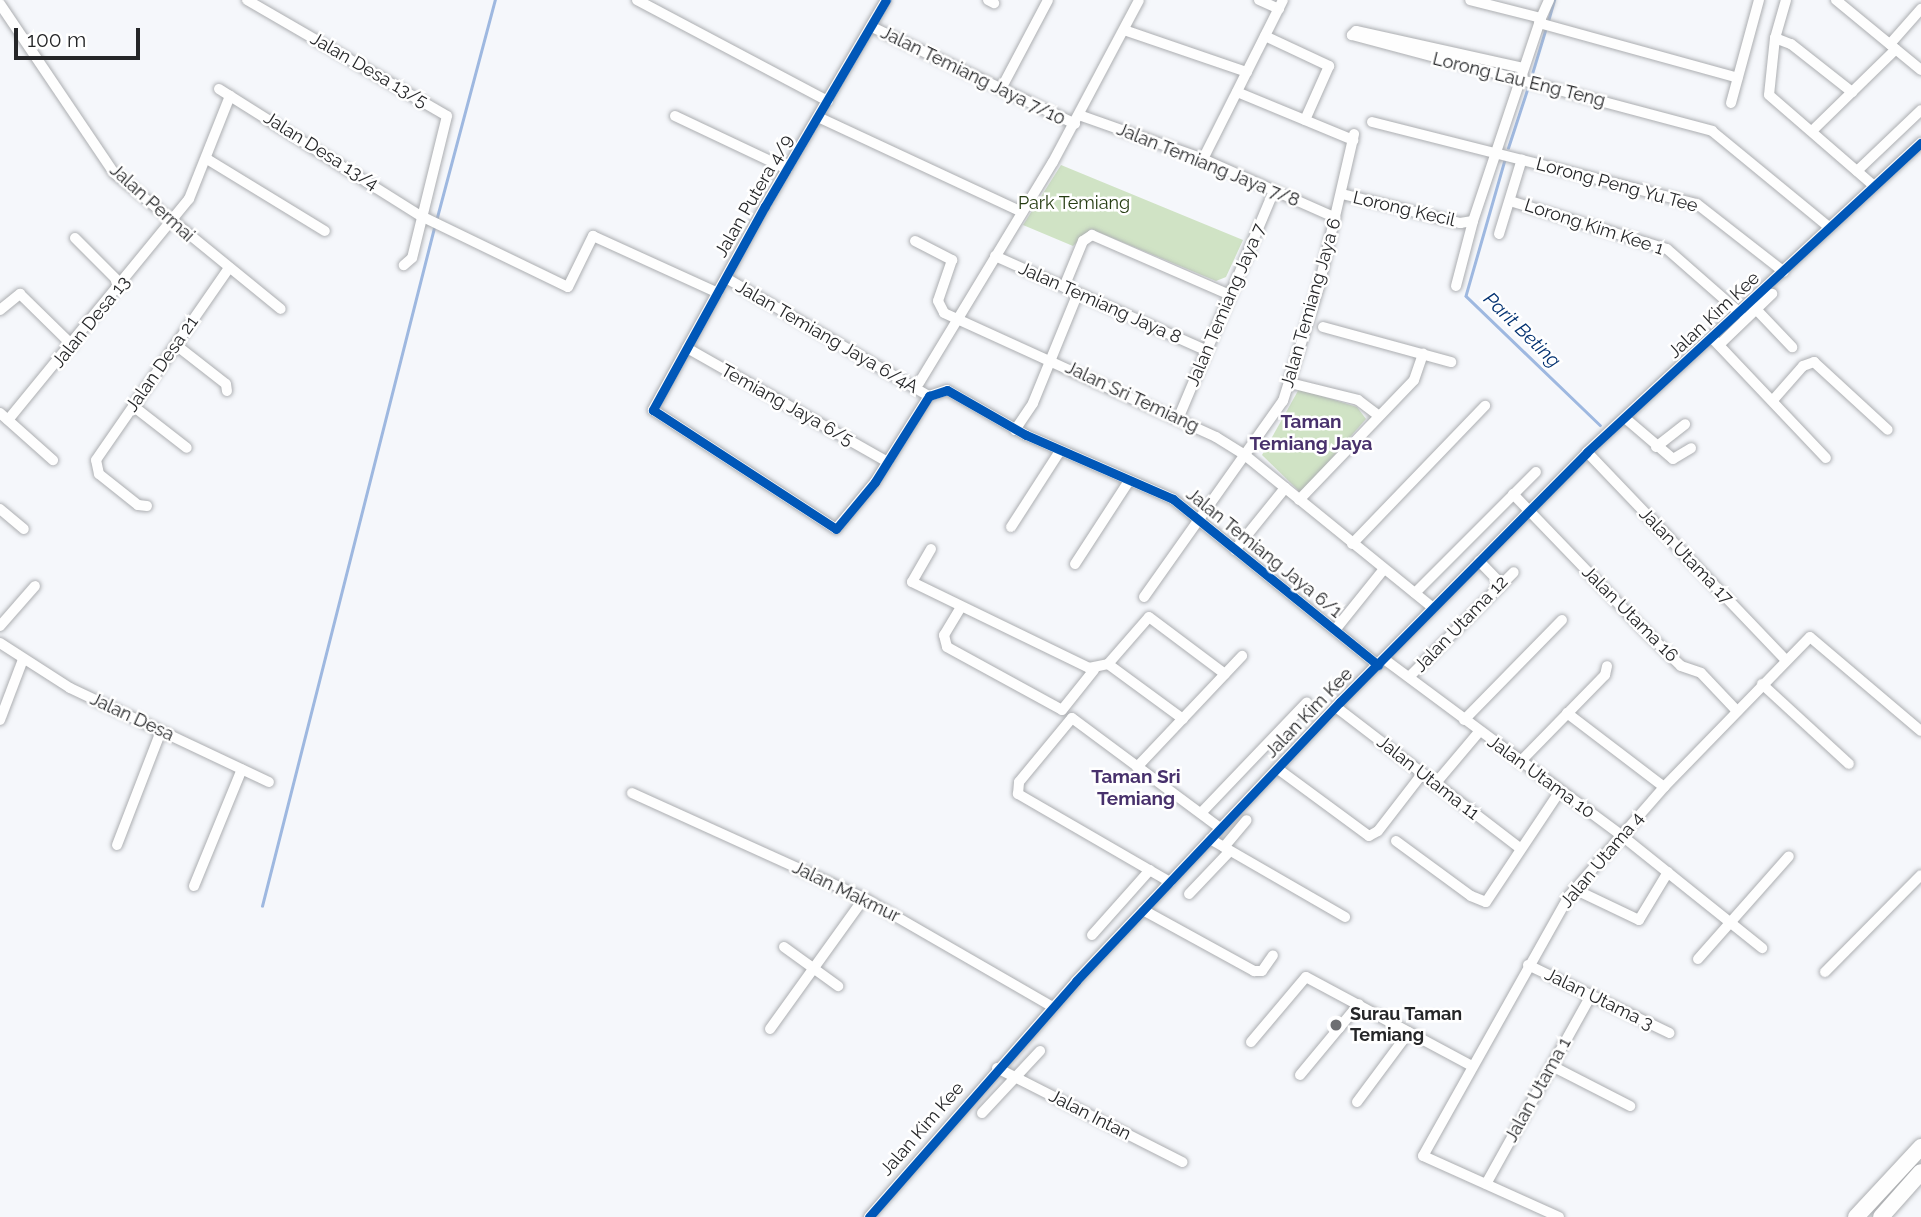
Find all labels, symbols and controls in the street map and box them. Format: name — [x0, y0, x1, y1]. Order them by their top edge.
scale bar — [18, 14, 144, 58]
street label: Jalan Temiang Jaya 7/10 — [877, 22, 1069, 130]
text: 100 m — [27, 27, 86, 52]
street label: Jalan Desa 13/5 — [306, 28, 432, 112]
street label: Lorong Lau Eng Teng — [1430, 48, 1608, 112]
street label: Jalan Desa 13/4 — [260, 107, 382, 195]
street label: Jalan Temiang Jaya 7/8 — [1113, 118, 1303, 212]
street label: Jalan Putera 4/9 — [710, 131, 798, 261]
street label: Lorong Peng Yu Tee — [1533, 153, 1701, 217]
street label: Jalan Permai — [105, 159, 199, 247]
street label: Lorong Kecil — [1351, 187, 1457, 231]
park label: Park Temiang — [1018, 192, 1130, 214]
street label: Lorong Kim Kee 1 — [1522, 194, 1666, 260]
street label: Jalan Temiang Jaya 6 — [1276, 215, 1346, 391]
street label: Jalan Temiang Jaya 7 — [1182, 220, 1270, 390]
street label: Jalan Temiang Jaya 8 — [1015, 257, 1185, 349]
street label: Jalan Kim Kee — [1664, 267, 1764, 363]
street label: Jalan Desa 13 — [47, 272, 135, 372]
street label: Jalan Temiang Jaya 6/4A — [731, 276, 923, 398]
water label: Parit Beting — [1479, 288, 1565, 372]
street label: Jalan Desa 21 — [121, 312, 203, 416]
street label: Jalan Sri Temiang — [1062, 357, 1202, 437]
street label: Temiang Jaya 6/5 — [717, 359, 857, 451]
district label: Taman Temiang Jaya — [1249, 411, 1373, 455]
street label: Jalan Temiang Jaya 6/1 — [1181, 483, 1347, 623]
street label: Jalan Utama 17 — [1635, 503, 1737, 609]
street label: Jalan Utama 16 — [1577, 561, 1683, 667]
street label: Jalan Utama 12 — [1410, 571, 1512, 677]
street label: Jalan Kim Kee — [1261, 663, 1357, 763]
street label: Jalan Desa — [87, 688, 177, 746]
street label: Jalan Utama 11 — [1373, 731, 1483, 825]
street label: Jalan Utama 10 — [1483, 731, 1599, 823]
district label: Taman Sri Temiang — [1091, 766, 1181, 810]
street label: Jalan Utama 4 — [1556, 808, 1648, 912]
street label: Jalan Makmur — [789, 857, 903, 927]
street label: Jalan Utama 3 — [1541, 963, 1657, 1035]
place label: Surau Taman Temiang — [1350, 1004, 1463, 1046]
marker: Surau Taman Temiang — [1328, 1017, 1344, 1033]
street label: Jalan Utama 1 — [1500, 1034, 1576, 1146]
street label: Jalan Kim Kee — [876, 1078, 968, 1180]
street label: Jalan Intan — [1045, 1085, 1135, 1145]

